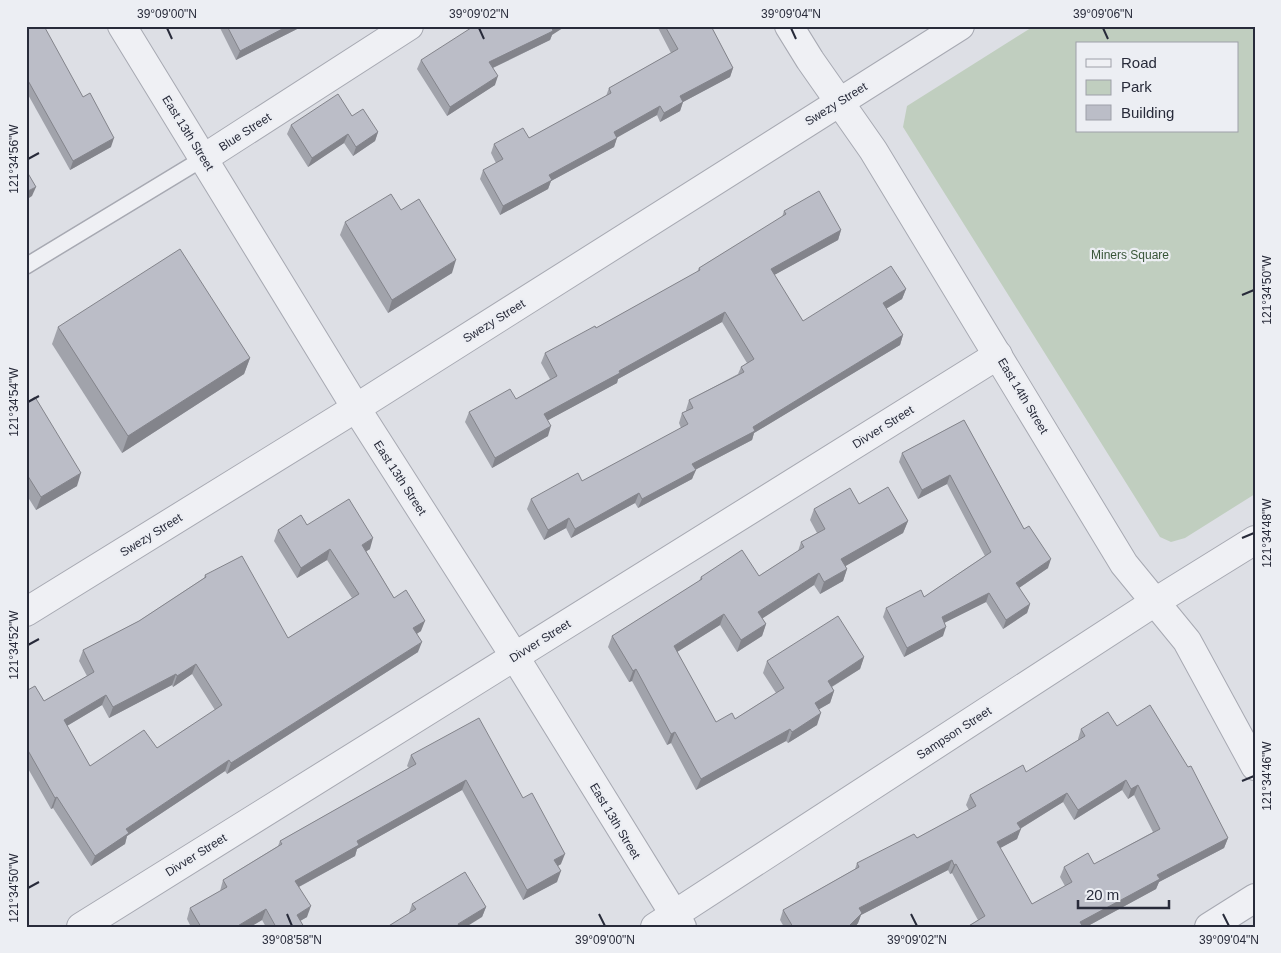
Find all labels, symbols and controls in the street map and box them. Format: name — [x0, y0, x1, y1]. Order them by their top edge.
text: 39°09'00"N — [137, 7, 197, 21]
text: 39°09'02"N — [449, 7, 509, 21]
text: 39°09'04"N — [761, 7, 821, 21]
text: 39°09'06"N — [1073, 7, 1133, 21]
legend — [1076, 42, 1238, 132]
text: Road — [1121, 54, 1157, 71]
text: Park — [1121, 78, 1152, 95]
street label: Swezy Street — [802, 79, 870, 129]
street label: East 13th Street — [159, 93, 217, 174]
text: Building — [1121, 104, 1174, 121]
street label: Blue Street — [216, 110, 274, 154]
text: 121°34'56"W — [7, 124, 21, 194]
park label: Miners Square — [1091, 248, 1169, 262]
text: 121°34'50"W — [1260, 255, 1274, 325]
street label: Swezy Street — [460, 296, 528, 346]
street label: East 14th Street — [995, 356, 1051, 437]
text: 121°34'54"W — [7, 367, 21, 437]
street label: Divver Street — [850, 402, 917, 451]
street label: East 13th Street — [371, 438, 430, 518]
text: 121°34'48"W — [1260, 498, 1274, 568]
street label: Swezy Street — [117, 510, 185, 560]
text: 121°34'52"W — [7, 610, 21, 680]
street label: Divver Street — [507, 616, 574, 665]
street label: Sampson Street — [914, 703, 994, 762]
text: 121°34'46"W — [1260, 741, 1274, 811]
street label: East 13th Street — [587, 781, 643, 862]
street label: Divver Street — [163, 830, 230, 879]
text: 121°34'50"W — [7, 853, 21, 923]
scale bar — [1078, 878, 1170, 910]
text: 20 m — [1086, 886, 1119, 903]
text: 39°08'58"N — [262, 933, 322, 947]
text: 39°09'00"N — [575, 933, 635, 947]
text: 39°09'02"N — [887, 933, 947, 947]
text: 39°09'04"N — [1199, 933, 1259, 947]

